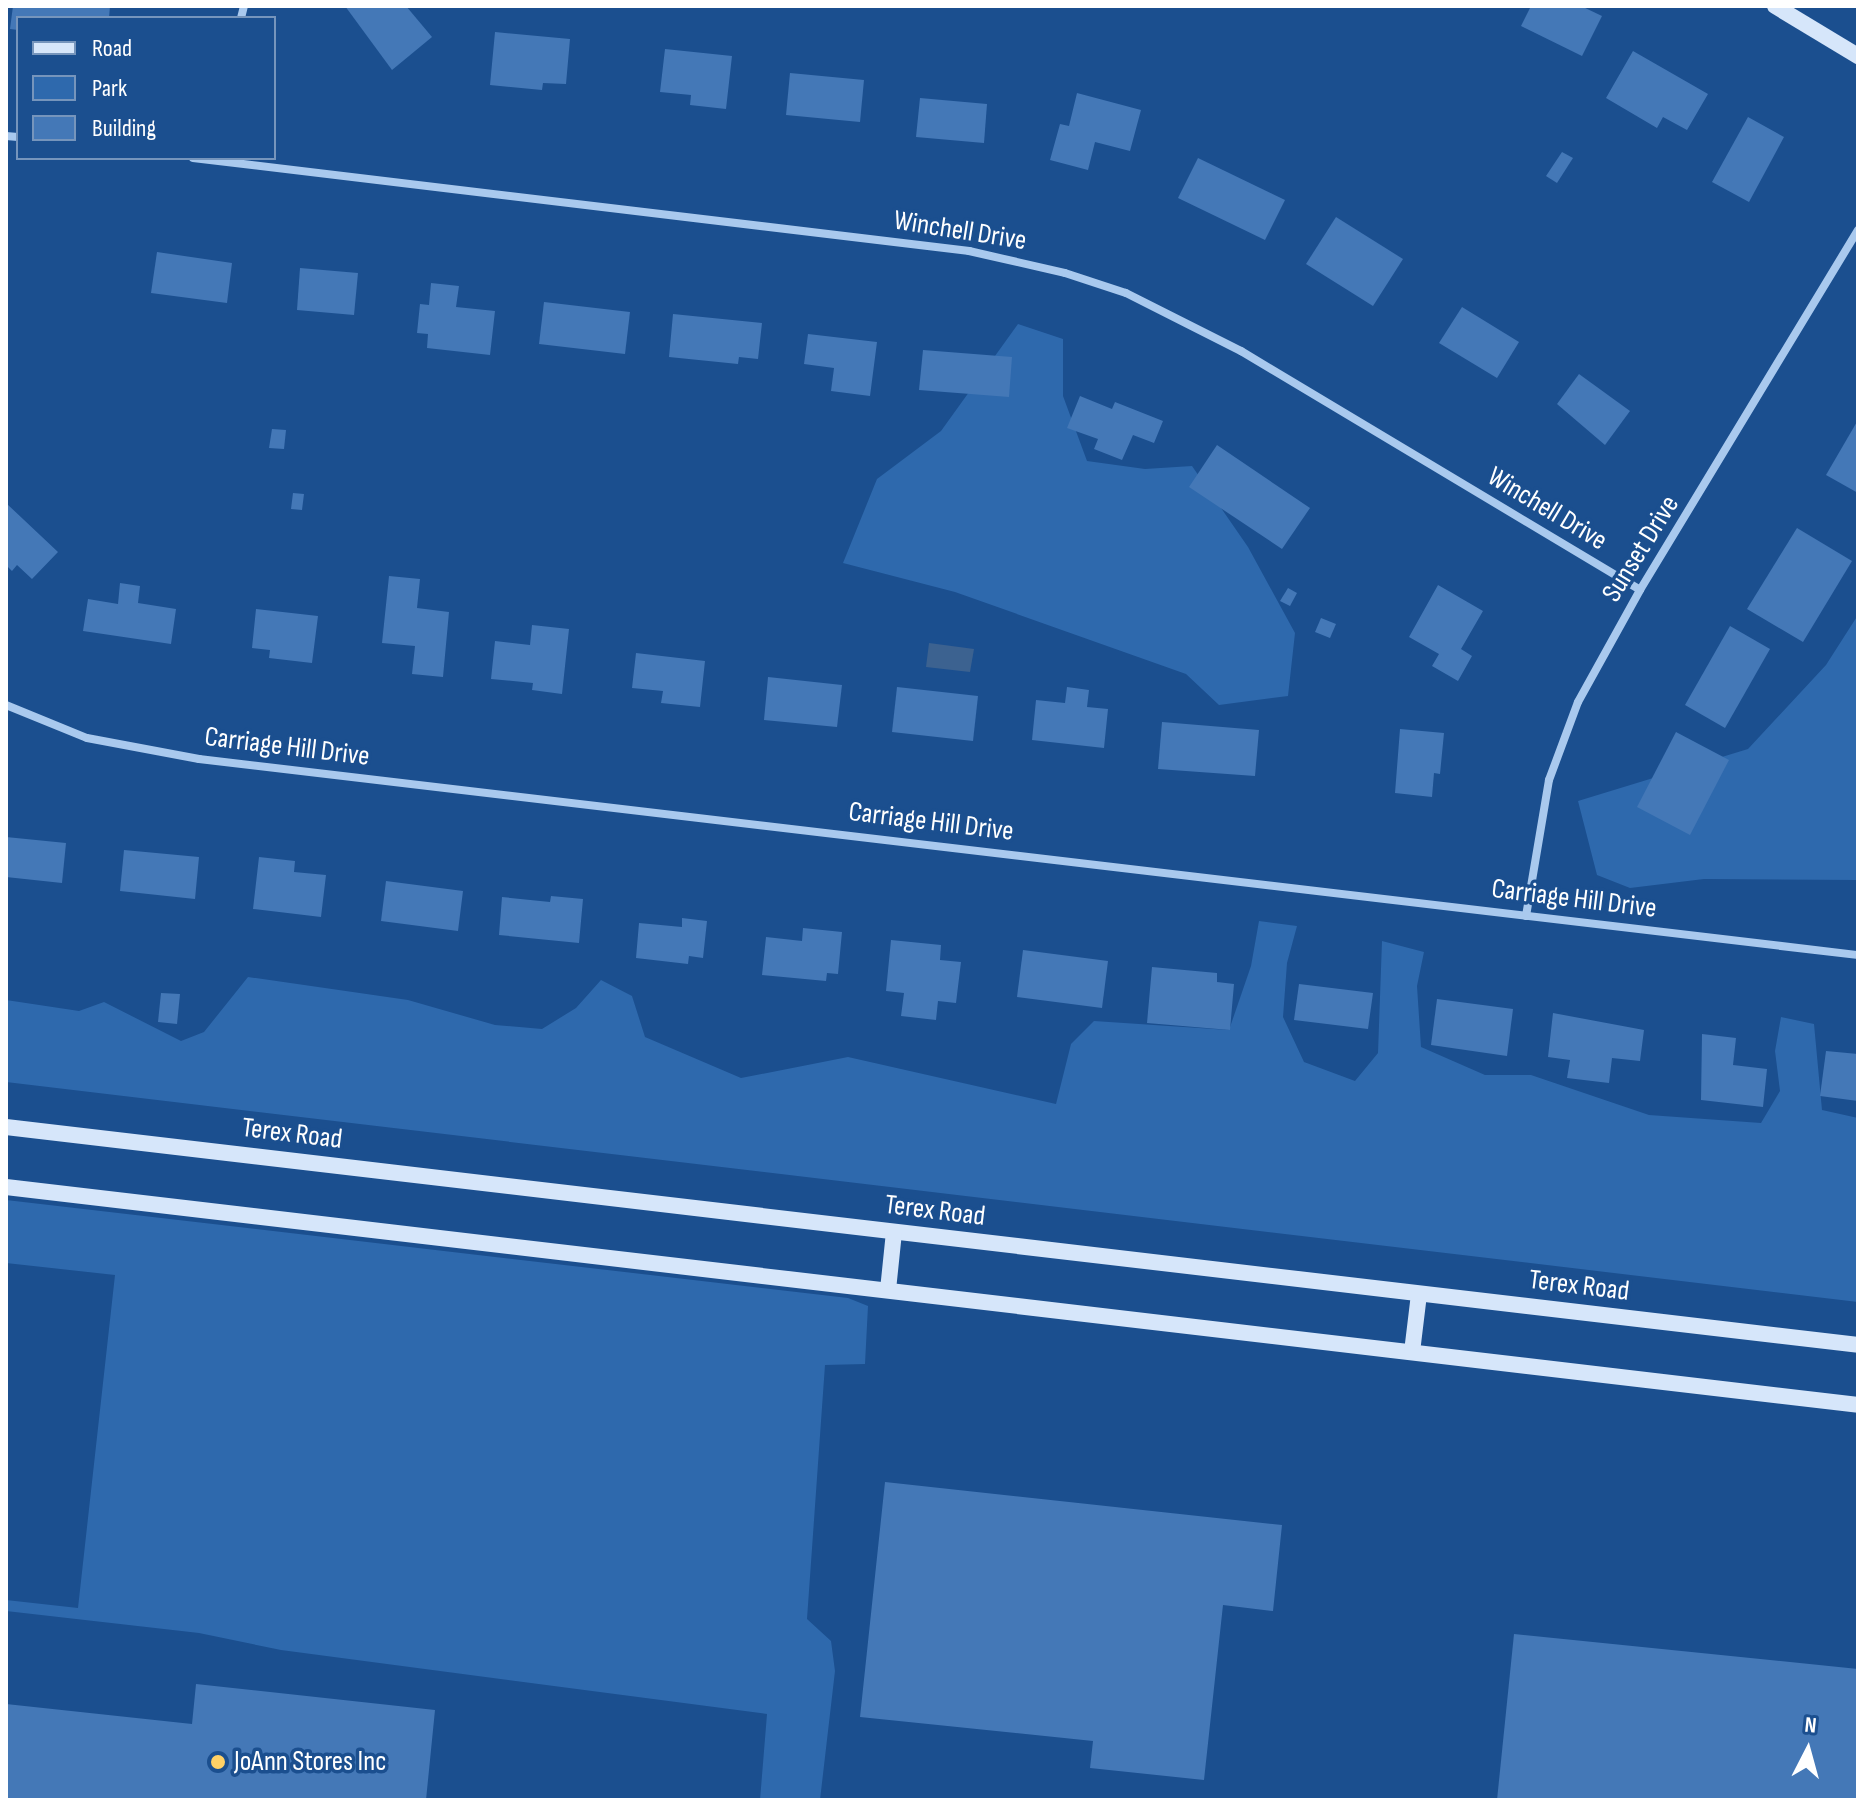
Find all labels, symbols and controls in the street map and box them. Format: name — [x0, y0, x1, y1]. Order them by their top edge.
legend — [16, 16, 276, 160]
text: Road — [92, 34, 132, 63]
text: Park — [92, 74, 127, 103]
text: Building — [92, 114, 156, 143]
street label: Winchell Drive — [891, 204, 1029, 258]
street label: Winchell Drive — [1481, 460, 1613, 558]
street label: Sunset Drive — [1595, 490, 1687, 608]
street label: Carriage Hill Drive — [203, 720, 371, 774]
street label: Carriage Hill Drive — [847, 795, 1015, 849]
street label: Carriage Hill Drive — [1490, 872, 1658, 926]
street label: Terex Road — [240, 1111, 344, 1157]
street label: Terex Road — [883, 1188, 987, 1234]
street label: Terex Road — [1527, 1263, 1631, 1309]
north arrow — [1768, 1710, 1848, 1790]
text: N — [1803, 1712, 1818, 1740]
place label: JoAnn Stores Inc — [234, 1745, 386, 1779]
marker: JoAnn Stores Inc — [209, 1753, 227, 1771]

